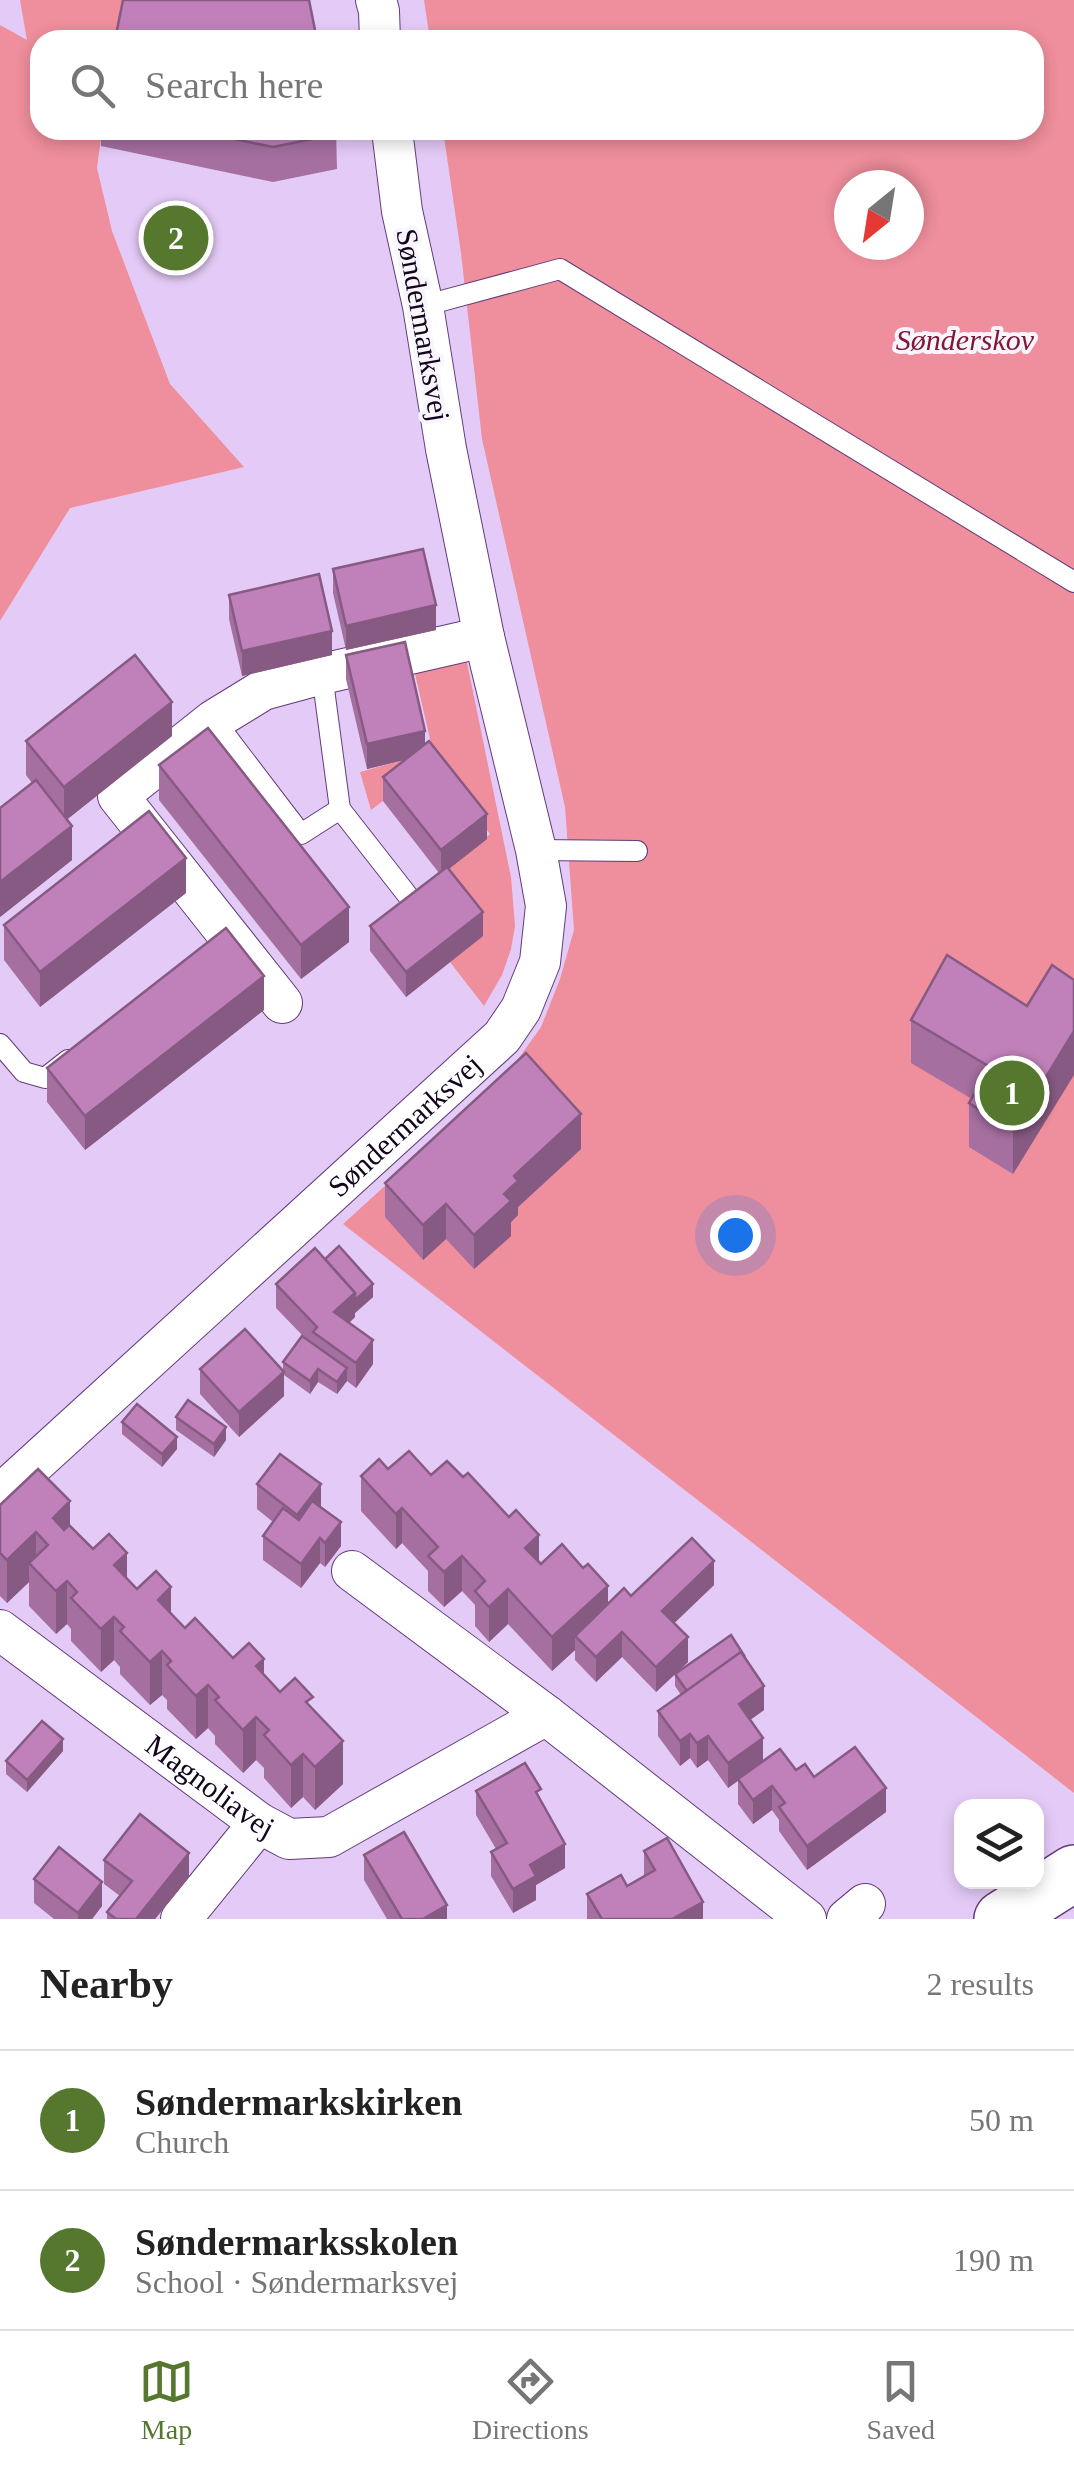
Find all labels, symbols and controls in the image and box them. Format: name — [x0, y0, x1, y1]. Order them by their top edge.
search box — [30, 30, 1044, 140]
icon: search — [65, 58, 120, 113]
text: Search here — [145, 64, 323, 106]
north arrow — [834, 170, 924, 260]
pin: 2 — [144, 200, 208, 276]
street label: Søndermarksvej — [390, 226, 457, 424]
park label: Sønderskov — [896, 323, 1035, 356]
street label: Søndermarksvej — [321, 1047, 488, 1203]
pin: 1 — [980, 1056, 1044, 1130]
your location — [710, 1210, 761, 1261]
street label: Magnoliavej — [140, 1728, 280, 1844]
map controls — [954, 1799, 1044, 1889]
button: layers — [954, 1799, 1044, 1889]
text: Nearby — [40, 1961, 173, 2007]
text: 2 results — [926, 1966, 1034, 2002]
text: Søndermarkskirken — [135, 2081, 462, 2123]
text: 1 — [65, 2102, 81, 2138]
text: 50 m — [969, 2102, 1034, 2138]
text: Church — [135, 2124, 229, 2160]
text: Søndermarksskolen — [135, 2221, 458, 2263]
text: 2 — [65, 2242, 81, 2278]
text: 190 m — [953, 2242, 1034, 2278]
text: School · Søndermarksvej — [135, 2264, 459, 2300]
tab: Map — [139, 2354, 194, 2446]
tab: Directions — [472, 2354, 589, 2446]
tab: Saved — [867, 2354, 935, 2446]

